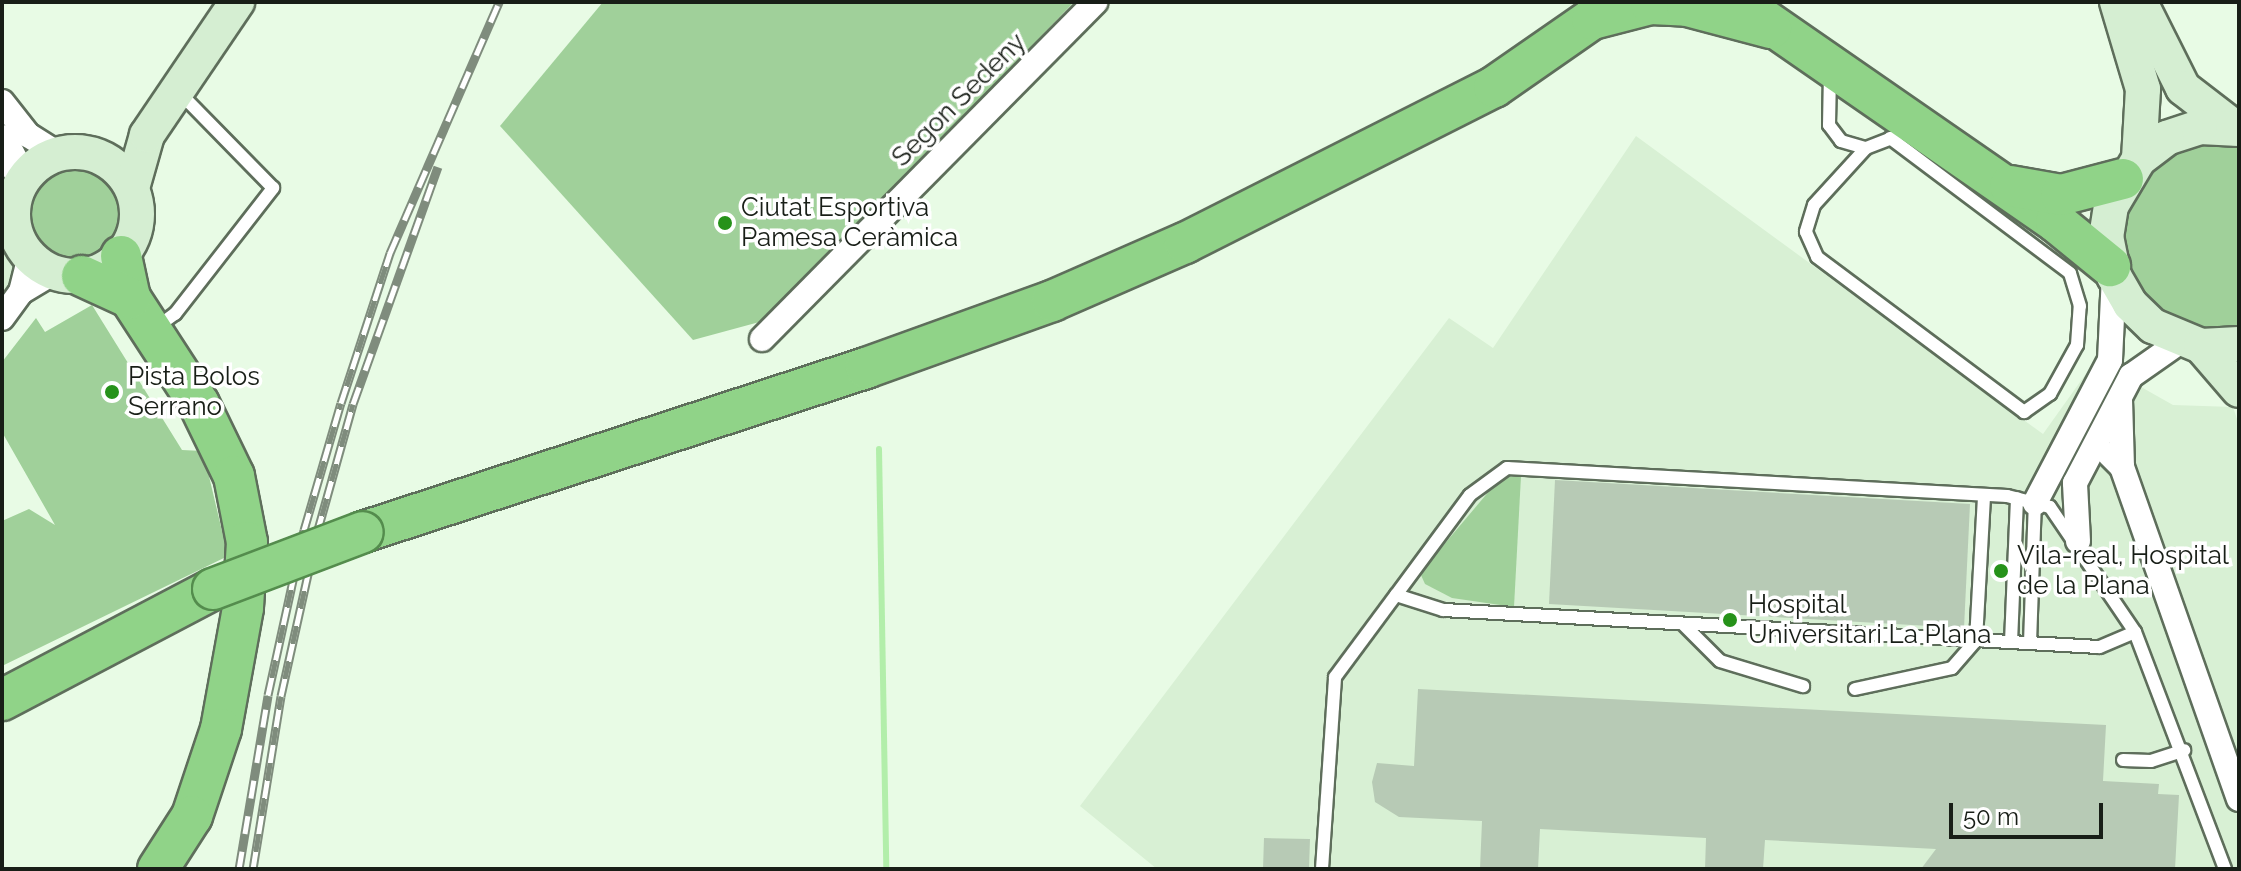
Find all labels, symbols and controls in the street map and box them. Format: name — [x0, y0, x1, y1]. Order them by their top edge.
street label: Segon Sedeny — [886, 27, 1032, 173]
place label: Ciutat Esportiva Pamesa Ceràmica — [741, 192, 958, 254]
marker: Ciutat Esportiva Pamesa Ceràmica — [716, 214, 734, 232]
place label: Pista Bolos Serrano — [128, 361, 260, 422]
marker: Pista Bolos Serrano — [103, 383, 121, 401]
place label: Vila-real, Hospital de la Plana — [2017, 540, 2229, 602]
marker: Vila-real, Hospital de la Plana — [1992, 562, 2010, 580]
place label: Hospital Universitari La Plana — [1748, 589, 1991, 650]
marker: Hospital Universitari La Plana — [1719, 609, 1741, 631]
scale bar — [1953, 787, 2107, 837]
text: 50 m — [1963, 802, 2019, 831]

